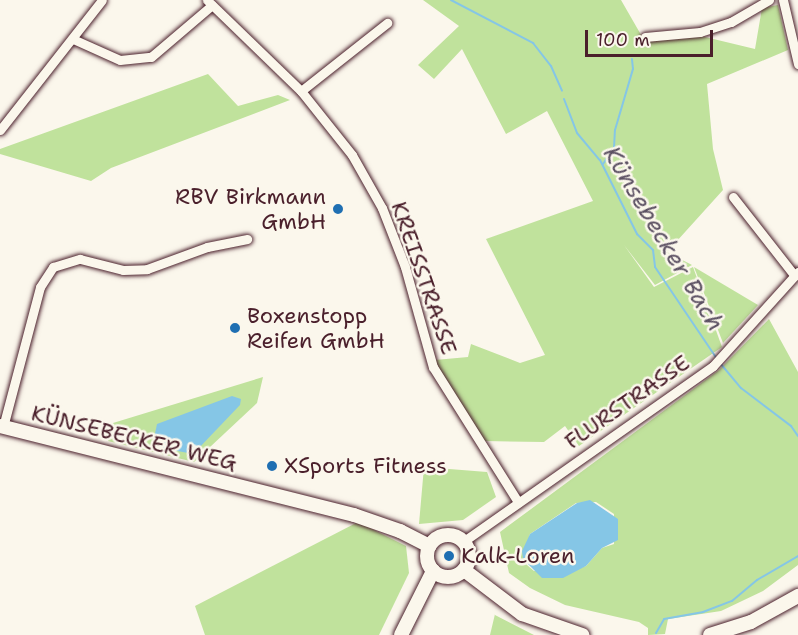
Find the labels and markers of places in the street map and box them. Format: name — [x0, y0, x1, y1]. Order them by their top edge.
place label: RBV Birkmann GmbH — [175, 183, 326, 234]
marker: RBV Birkmann GmbH — [331, 202, 345, 216]
place label: Boxenstopp Reifen GmbH — [247, 302, 385, 354]
marker: Boxenstopp Reifen GmbH — [228, 321, 242, 335]
place label: XSports Fitness — [284, 453, 447, 479]
marker: XSports Fitness — [265, 459, 279, 473]
place label: Kalk-Loren — [461, 543, 575, 569]
marker: Kalk-Loren — [442, 549, 456, 563]

